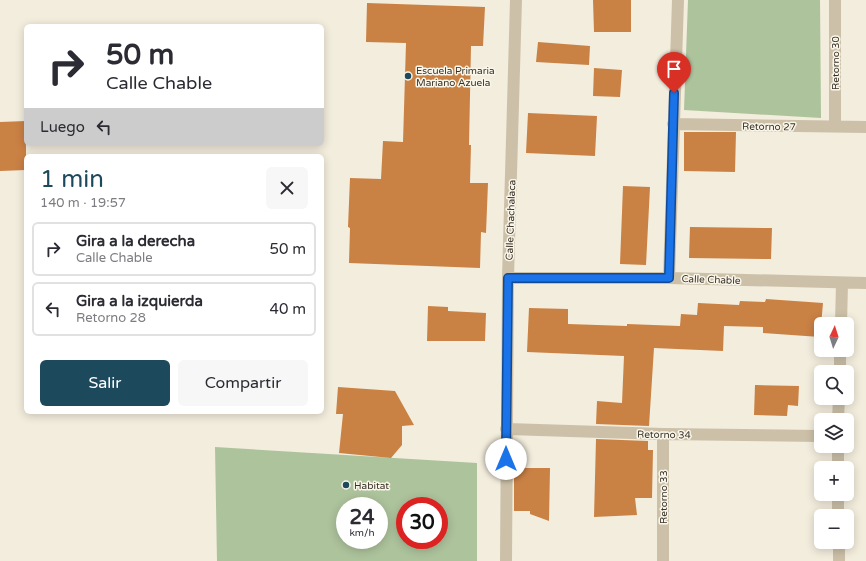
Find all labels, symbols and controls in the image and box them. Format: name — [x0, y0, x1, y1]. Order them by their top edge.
street label: Retorno 30 — [830, 36, 842, 90]
text: 50 m — [106, 38, 174, 72]
icon: right — [40, 40, 92, 92]
pin — [657, 52, 691, 93]
icon: arrive — [663, 58, 685, 80]
place label: Escuela Primaria Mariano Azuela — [416, 65, 495, 89]
marker: Escuela Primaria Mariano Azuela — [403, 71, 413, 81]
text: Calle Chable — [106, 72, 212, 94]
icon: left — [93, 116, 115, 138]
text: Luego — [40, 118, 85, 136]
street label: Retorno 27 — [742, 121, 796, 133]
text: 1 min — [40, 165, 104, 194]
button: close — [266, 167, 308, 209]
street label: Calle Chachalaca — [504, 180, 518, 261]
text: 140 m · 19:57 — [40, 195, 126, 211]
text: Gira a la derecha — [76, 232, 195, 250]
icon: right — [42, 238, 64, 260]
text: 50 m — [269, 240, 306, 258]
text: Calle Chable — [76, 250, 153, 266]
street label: Calle Chable — [681, 273, 741, 287]
text: Gira a la izquierda — [76, 292, 203, 310]
icon: left — [42, 298, 64, 320]
text: 40 m — [269, 300, 306, 318]
text: Retorno 28 — [76, 310, 146, 326]
north arrow — [814, 317, 854, 357]
map controls — [814, 317, 854, 549]
button: Salir — [40, 360, 170, 406]
button: Compartir — [178, 360, 308, 406]
button: search — [814, 365, 854, 405]
button: layers — [814, 413, 854, 453]
street label: Retorno 34 — [637, 429, 691, 441]
position arrow — [485, 438, 527, 480]
button: + — [814, 461, 854, 501]
street label: Retorno 33 — [658, 470, 670, 524]
marker: Habitat — [341, 480, 351, 490]
place label: Habitat — [354, 480, 389, 492]
speed limit sign: 30 — [396, 497, 448, 549]
text: 24 — [349, 506, 375, 530]
button: − — [814, 509, 854, 549]
text: km/h — [349, 527, 375, 539]

